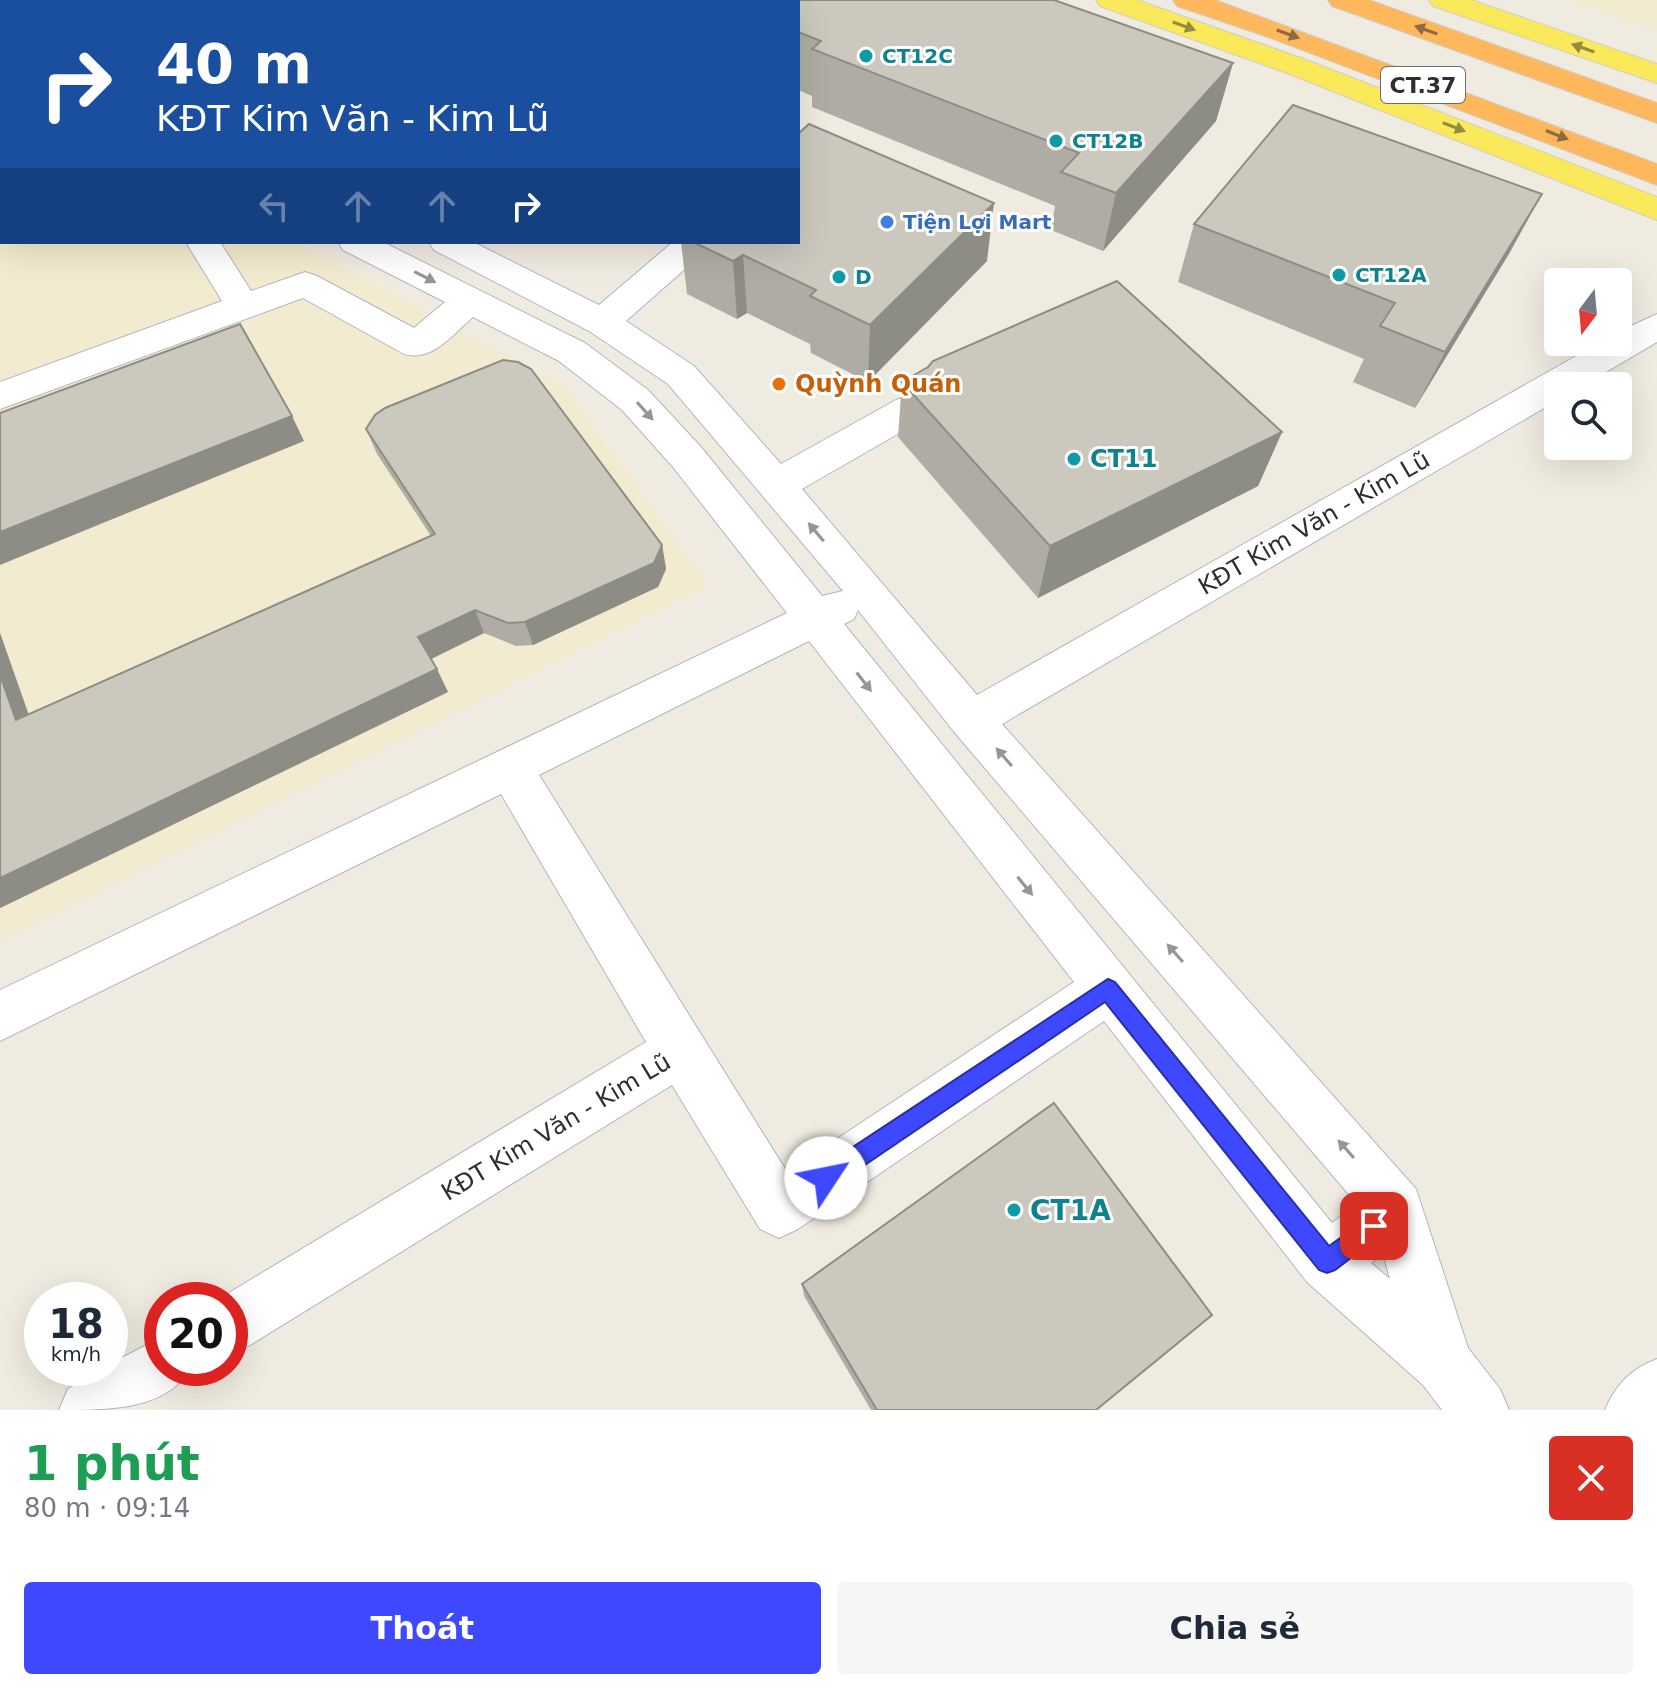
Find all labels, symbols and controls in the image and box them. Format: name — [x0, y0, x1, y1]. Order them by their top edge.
one-way arrow — [1172, 20, 1196, 33]
one-way arrow — [1414, 23, 1438, 36]
one-way arrow — [1276, 29, 1300, 41]
text: 40 m — [156, 31, 312, 96]
icon: right — [24, 32, 128, 136]
one-way arrow — [1571, 42, 1595, 54]
place label: CT12C — [882, 44, 953, 68]
marker: CT12C — [857, 47, 875, 65]
road number: CT.37 — [1381, 67, 1465, 103]
text: KĐT Kim Văn - Kim Lũ — [156, 98, 549, 139]
one-way arrow — [1442, 121, 1466, 134]
place label: CT12B — [1072, 129, 1143, 153]
one-way arrow — [1545, 129, 1569, 142]
marker: CT12B — [1047, 132, 1065, 150]
icon: left — [252, 184, 296, 228]
icon: ahead — [336, 184, 380, 228]
icon: ahead — [420, 184, 464, 228]
icon: right — [504, 184, 548, 228]
place label: Tiện Lợi Mart — [903, 210, 1052, 234]
marker: Tiện Lợi Mart — [878, 213, 896, 231]
place label: CT12A — [1355, 263, 1427, 287]
place label: D — [855, 265, 872, 289]
marker: CT12A — [1330, 266, 1348, 284]
marker: D — [830, 268, 848, 286]
north arrow — [1544, 268, 1632, 356]
map controls — [1544, 268, 1632, 460]
one-way arrow — [413, 270, 436, 284]
place label: Quỳnh Quán — [795, 370, 961, 398]
button: search — [1544, 372, 1632, 460]
marker: Quỳnh Quán — [770, 375, 788, 393]
one-way arrow — [636, 402, 654, 421]
place label: CT11 — [1090, 445, 1157, 473]
street label: KĐT Kim Văn - Kim Lũ — [1193, 445, 1435, 601]
marker: CT11 — [1065, 450, 1083, 468]
one-way arrow — [808, 522, 825, 542]
one-way arrow — [856, 672, 872, 692]
one-way arrow — [996, 748, 1013, 768]
one-way arrow — [1017, 876, 1033, 896]
one-way arrow — [1167, 944, 1184, 964]
street label: KĐT Kim Văn - Kim Lũ — [436, 1047, 676, 1207]
position arrow — [784, 1136, 868, 1220]
one-way arrow — [1338, 1139, 1355, 1159]
pin — [1340, 1192, 1408, 1260]
place label: CT1A — [1030, 1194, 1111, 1227]
marker: CT1A — [1005, 1201, 1023, 1219]
icon: arrive — [1352, 1204, 1396, 1248]
speed limit sign: 20 — [144, 1282, 248, 1386]
text: 18 — [48, 1301, 104, 1347]
text: km/h — [51, 1342, 101, 1366]
text: 1 phút — [24, 1435, 200, 1491]
button: close — [1549, 1436, 1633, 1520]
text: 80 m · 09:14 — [24, 1493, 190, 1523]
button: Thoát — [24, 1582, 821, 1674]
button: Chia sẻ — [837, 1582, 1633, 1674]

